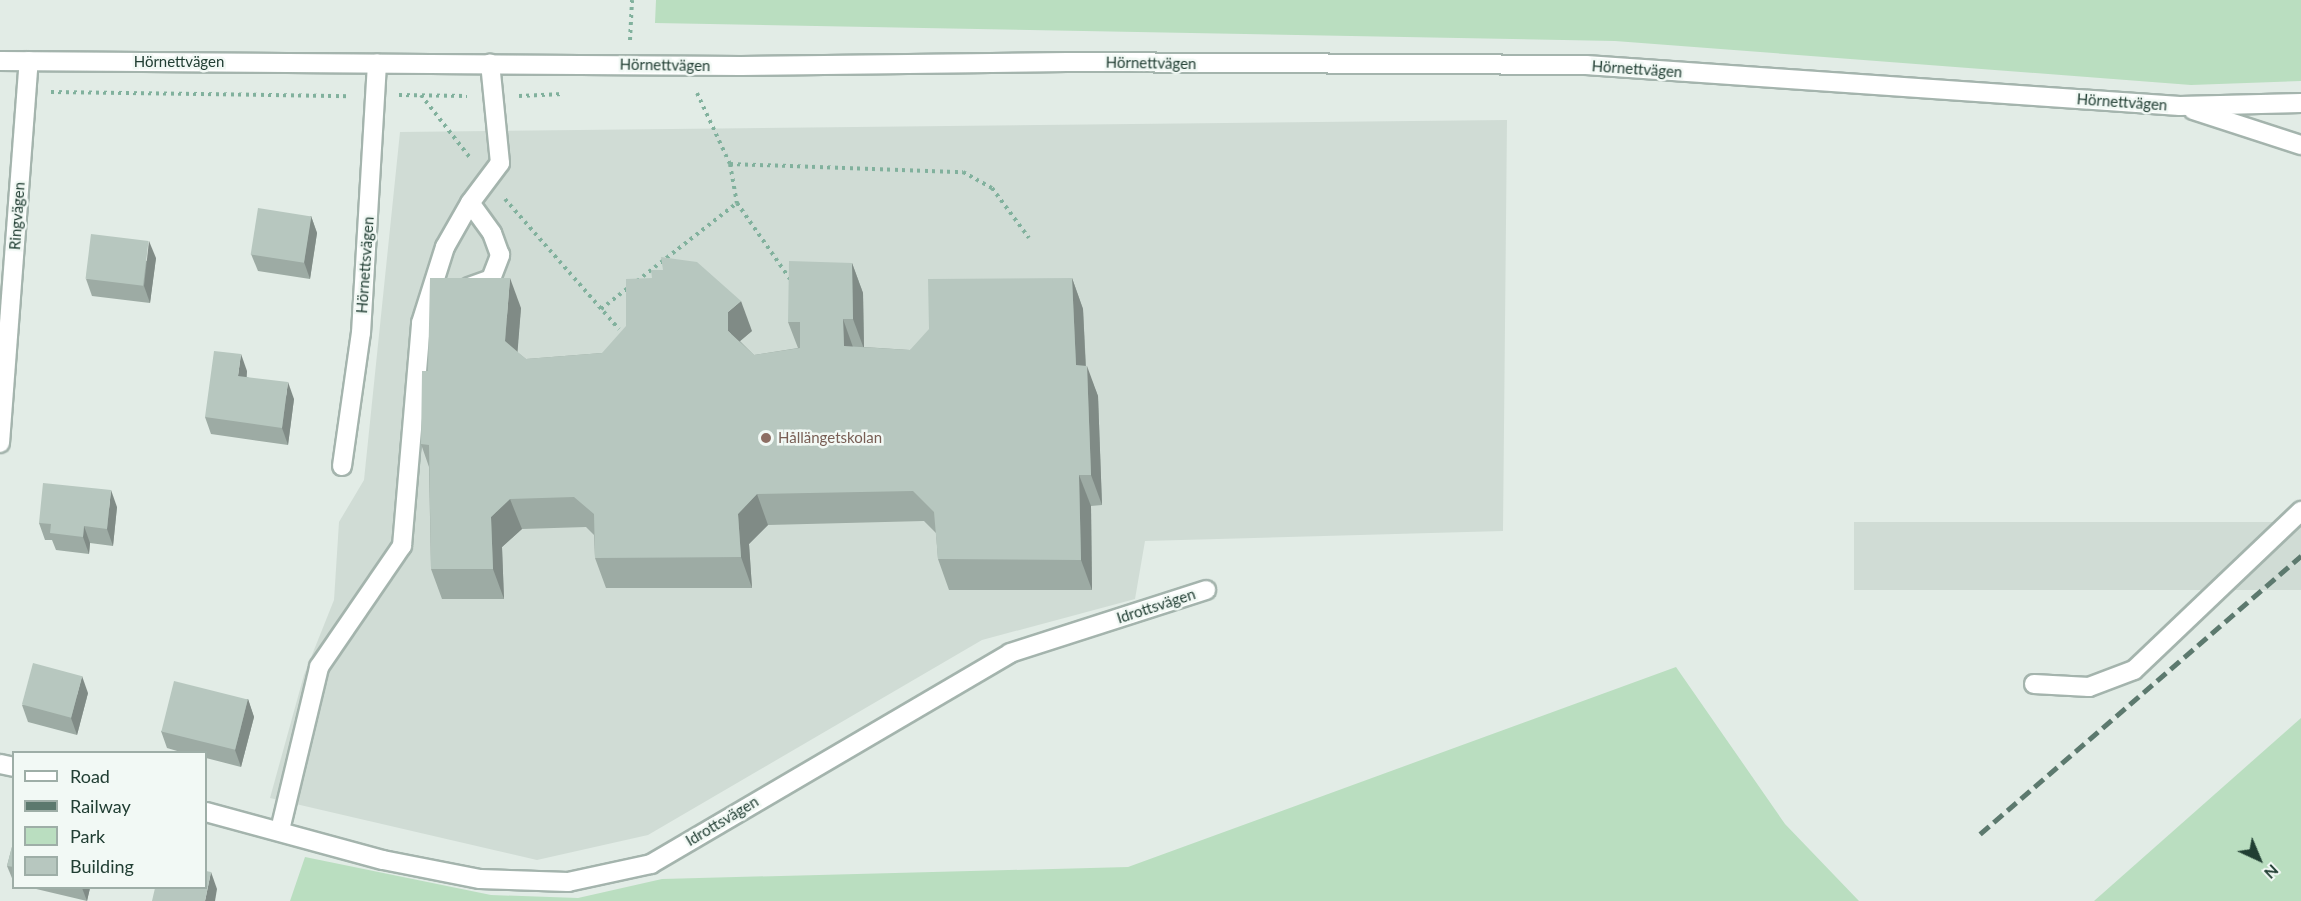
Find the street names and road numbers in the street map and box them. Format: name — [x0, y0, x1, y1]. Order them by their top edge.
street label: Hörnettvägen — [134, 53, 224, 71]
street label: Hörnettvägen — [1106, 53, 1196, 73]
street label: Hörnettvägen — [620, 55, 710, 75]
street label: Hörnettvägen — [1591, 57, 1683, 81]
street label: Hörnettvägen — [2076, 90, 2168, 114]
street label: Ringvägen — [6, 181, 28, 251]
street label: Hörnettsvägen — [353, 216, 377, 314]
street label: Idrottsvägen — [1114, 585, 1198, 627]
street label: Idrottsvägen — [682, 792, 762, 850]

